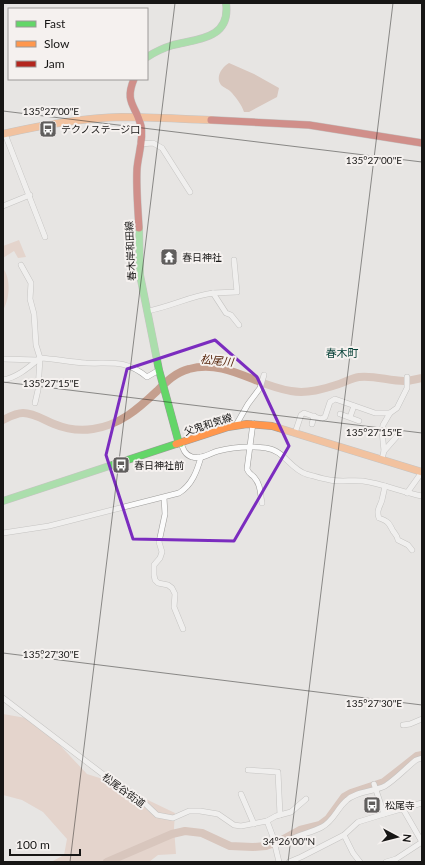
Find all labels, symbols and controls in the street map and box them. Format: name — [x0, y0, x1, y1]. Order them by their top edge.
legend — [8, 8, 148, 80]
text: Fast — [44, 16, 66, 31]
text: Slow — [44, 36, 70, 51]
text: Jam — [44, 56, 65, 71]
text: 135°27'00"E — [23, 105, 79, 117]
bus stop icon: テクノステージ口 — [38, 119, 58, 139]
place label: テクノステージ口 — [61, 123, 140, 135]
text: 135°27'00"E — [346, 154, 402, 166]
street label: 春木岸和田線 — [122, 221, 138, 281]
temple icon: 春日神社 — [159, 247, 179, 267]
place label: 春日神社 — [182, 251, 222, 263]
district label: 春木町 — [326, 346, 359, 359]
water label: 松尾川 — [200, 352, 235, 368]
text: 135°27'15"E — [23, 377, 79, 389]
street label: 父鬼和気線 — [182, 411, 234, 437]
text: 135°27'15"E — [346, 426, 402, 438]
bus stop icon: 春日神社前 — [111, 455, 131, 475]
place label: 春日神社前 — [134, 459, 184, 471]
text: 135°27'30"E — [23, 648, 79, 660]
text: 135°27'30"E — [346, 697, 402, 709]
street label: 松尾谷街道 — [100, 770, 148, 810]
bus stop icon: 松尾寺 — [362, 795, 382, 815]
place label: 松尾寺 — [385, 799, 415, 811]
north arrow — [377, 817, 417, 857]
scale bar — [10, 831, 80, 857]
text: N — [400, 833, 414, 843]
text: 34°26'00"N — [263, 835, 315, 847]
text: 100 m — [16, 837, 50, 852]

